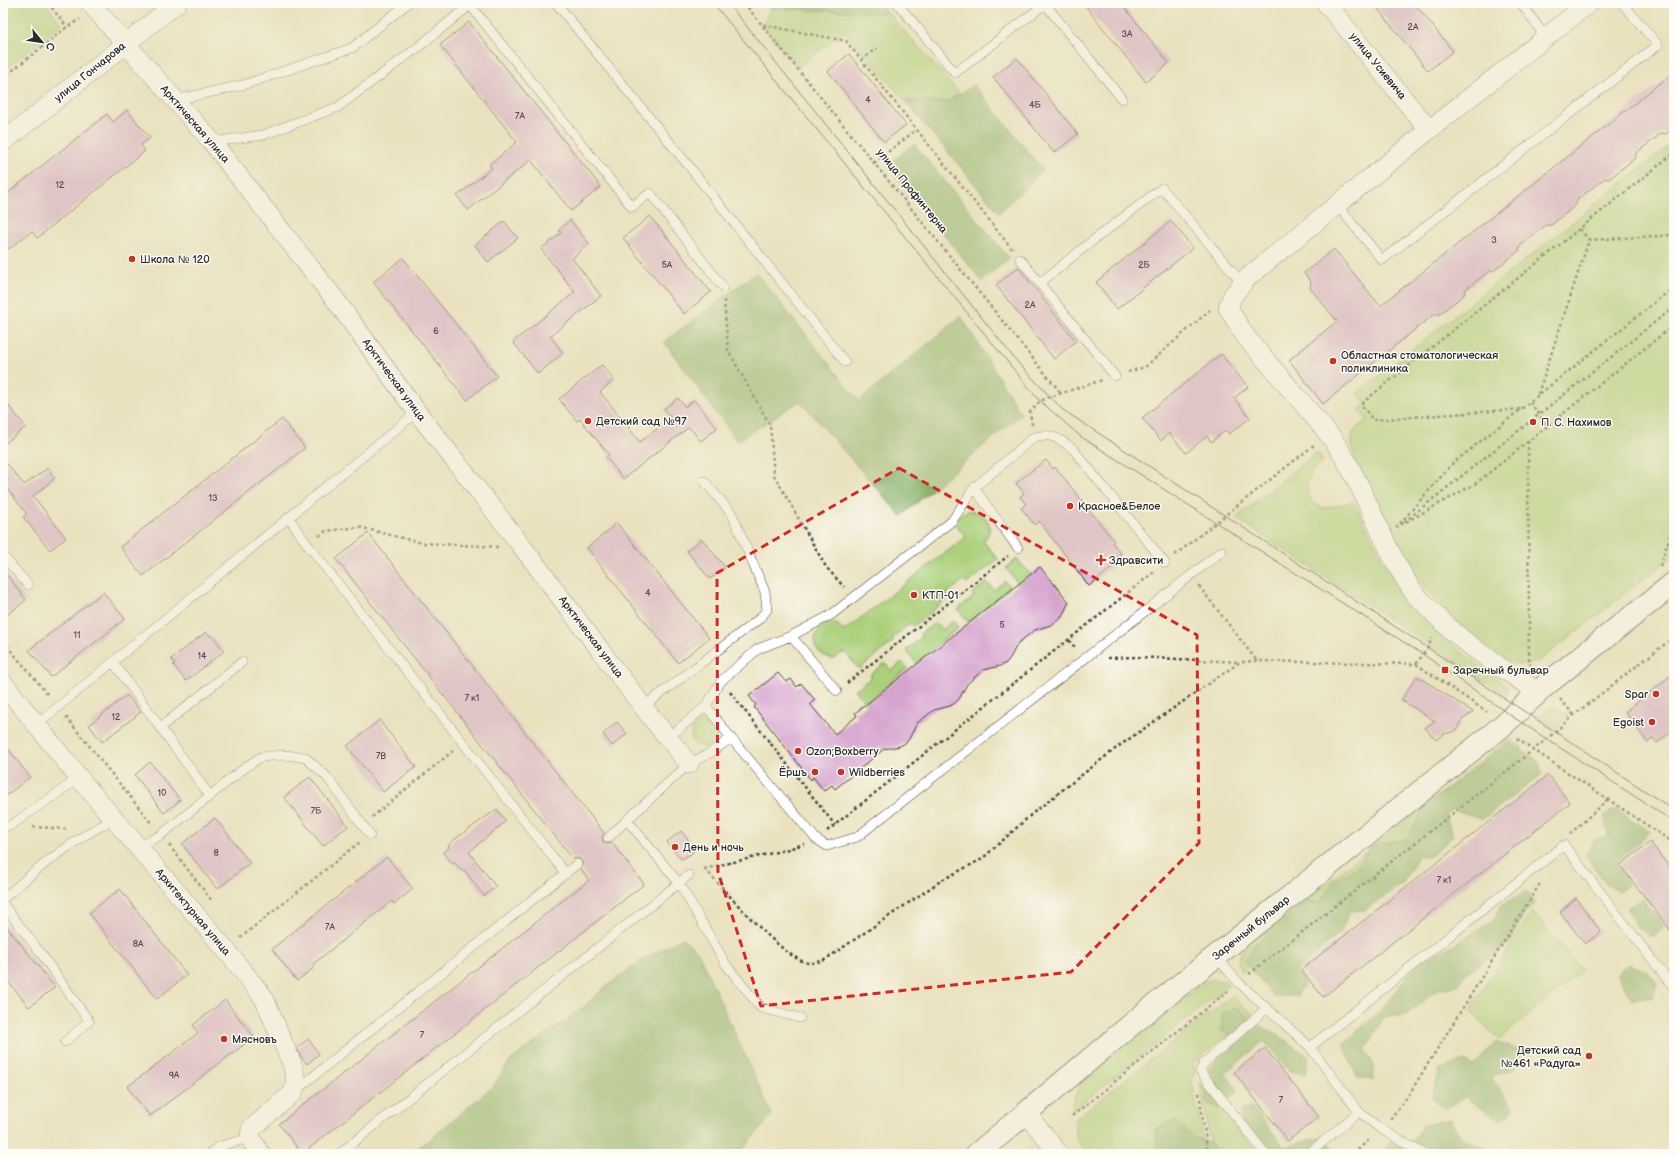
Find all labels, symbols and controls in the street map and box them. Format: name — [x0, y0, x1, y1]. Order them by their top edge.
north arrow — [22, 22, 62, 62]
house number: 2А — [1408, 22, 1419, 33]
house number: 3А — [1122, 29, 1133, 40]
street label: улица Усиевича — [1347, 30, 1409, 102]
street label: улица Гончарова — [52, 39, 129, 105]
text: С — [43, 40, 58, 53]
street label: Арктическая улица — [157, 82, 233, 166]
house number: 4 — [865, 95, 871, 106]
house number: 4Б — [1029, 100, 1042, 111]
house number: 7А — [515, 111, 525, 122]
street label: улица Профинтерна — [874, 146, 951, 236]
house number: 12 — [56, 180, 65, 191]
house number: 3 — [1491, 235, 1497, 246]
place label: Школа № 120 — [140, 253, 210, 266]
marker: Школа № 120 — [127, 254, 137, 264]
house number: 5А — [662, 260, 673, 271]
house number: 2Б — [1138, 260, 1151, 271]
house number: 2А — [1025, 300, 1036, 311]
house number: 6 — [433, 326, 439, 337]
street label: Арктическая улица — [359, 335, 429, 424]
place label: Областная стоматологическая поликлиника — [1341, 349, 1498, 375]
marker: Областная стоматологическая поликлиника — [1328, 356, 1338, 366]
place label: Детский сад №97 — [596, 415, 687, 428]
marker: Детский сад №97 — [583, 416, 593, 426]
place label: П. С. Нахимов — [1541, 416, 1612, 429]
marker: П. С. Нахимов — [1528, 417, 1538, 427]
house number: 13 — [208, 493, 218, 504]
place label: Красное&Белое — [1078, 500, 1160, 513]
marker: Красное&Белое — [1065, 501, 1075, 511]
place label: Здравсити — [1109, 554, 1163, 567]
marker: Здравсити — [1096, 555, 1106, 565]
house number: 4 — [645, 588, 651, 599]
place label: КТП-01 — [922, 589, 958, 602]
marker: КТП-01 — [909, 590, 919, 600]
street label: Арктическая улица — [555, 593, 626, 681]
house number: 5 — [999, 620, 1005, 631]
house number: 11 — [74, 630, 80, 641]
house number: 14 — [198, 651, 207, 662]
place label: Заречный бульвар — [1453, 664, 1549, 677]
marker: Заречный бульвар — [1440, 665, 1450, 675]
place label: Spar — [1625, 688, 1649, 701]
marker: Spar — [1651, 689, 1661, 699]
house number: 7 к1 — [465, 693, 479, 704]
house number: 12 — [112, 712, 121, 723]
place label: Egoist — [1613, 716, 1645, 729]
marker: Egoist — [1647, 717, 1657, 727]
place label: Ozon;Boxberry — [806, 745, 879, 758]
marker: Ozon;Boxberry — [793, 746, 803, 756]
house number: 7В — [376, 751, 386, 762]
place label: Ёршъ — [779, 765, 807, 779]
place label: Wildberries — [849, 766, 906, 779]
marker: Ёршъ — [810, 767, 820, 777]
marker: Wildberries — [836, 767, 846, 777]
house number: 10 — [158, 788, 166, 799]
house number: 7Б — [311, 806, 322, 817]
place label: День и ночь — [683, 841, 744, 854]
marker: День и ночь — [670, 842, 680, 852]
house number: 8 — [213, 848, 219, 859]
street label: Архитектурная улица — [152, 865, 234, 959]
house number: 7 к1 — [1437, 875, 1451, 886]
street label: Заречный бульвар — [1210, 892, 1293, 963]
house number: 7А — [325, 922, 335, 933]
house number: 8А — [133, 939, 144, 950]
house number: 7 — [420, 1030, 425, 1041]
place label: Мясновъ — [232, 1033, 277, 1046]
marker: Мясновъ — [219, 1034, 229, 1044]
place label: Детский сад №461 «Радуга» — [1501, 1044, 1581, 1070]
marker: Детский сад №461 «Радуга» — [1584, 1051, 1594, 1061]
house number: 9А — [169, 1070, 180, 1081]
house number: 7 — [1279, 1095, 1284, 1106]

